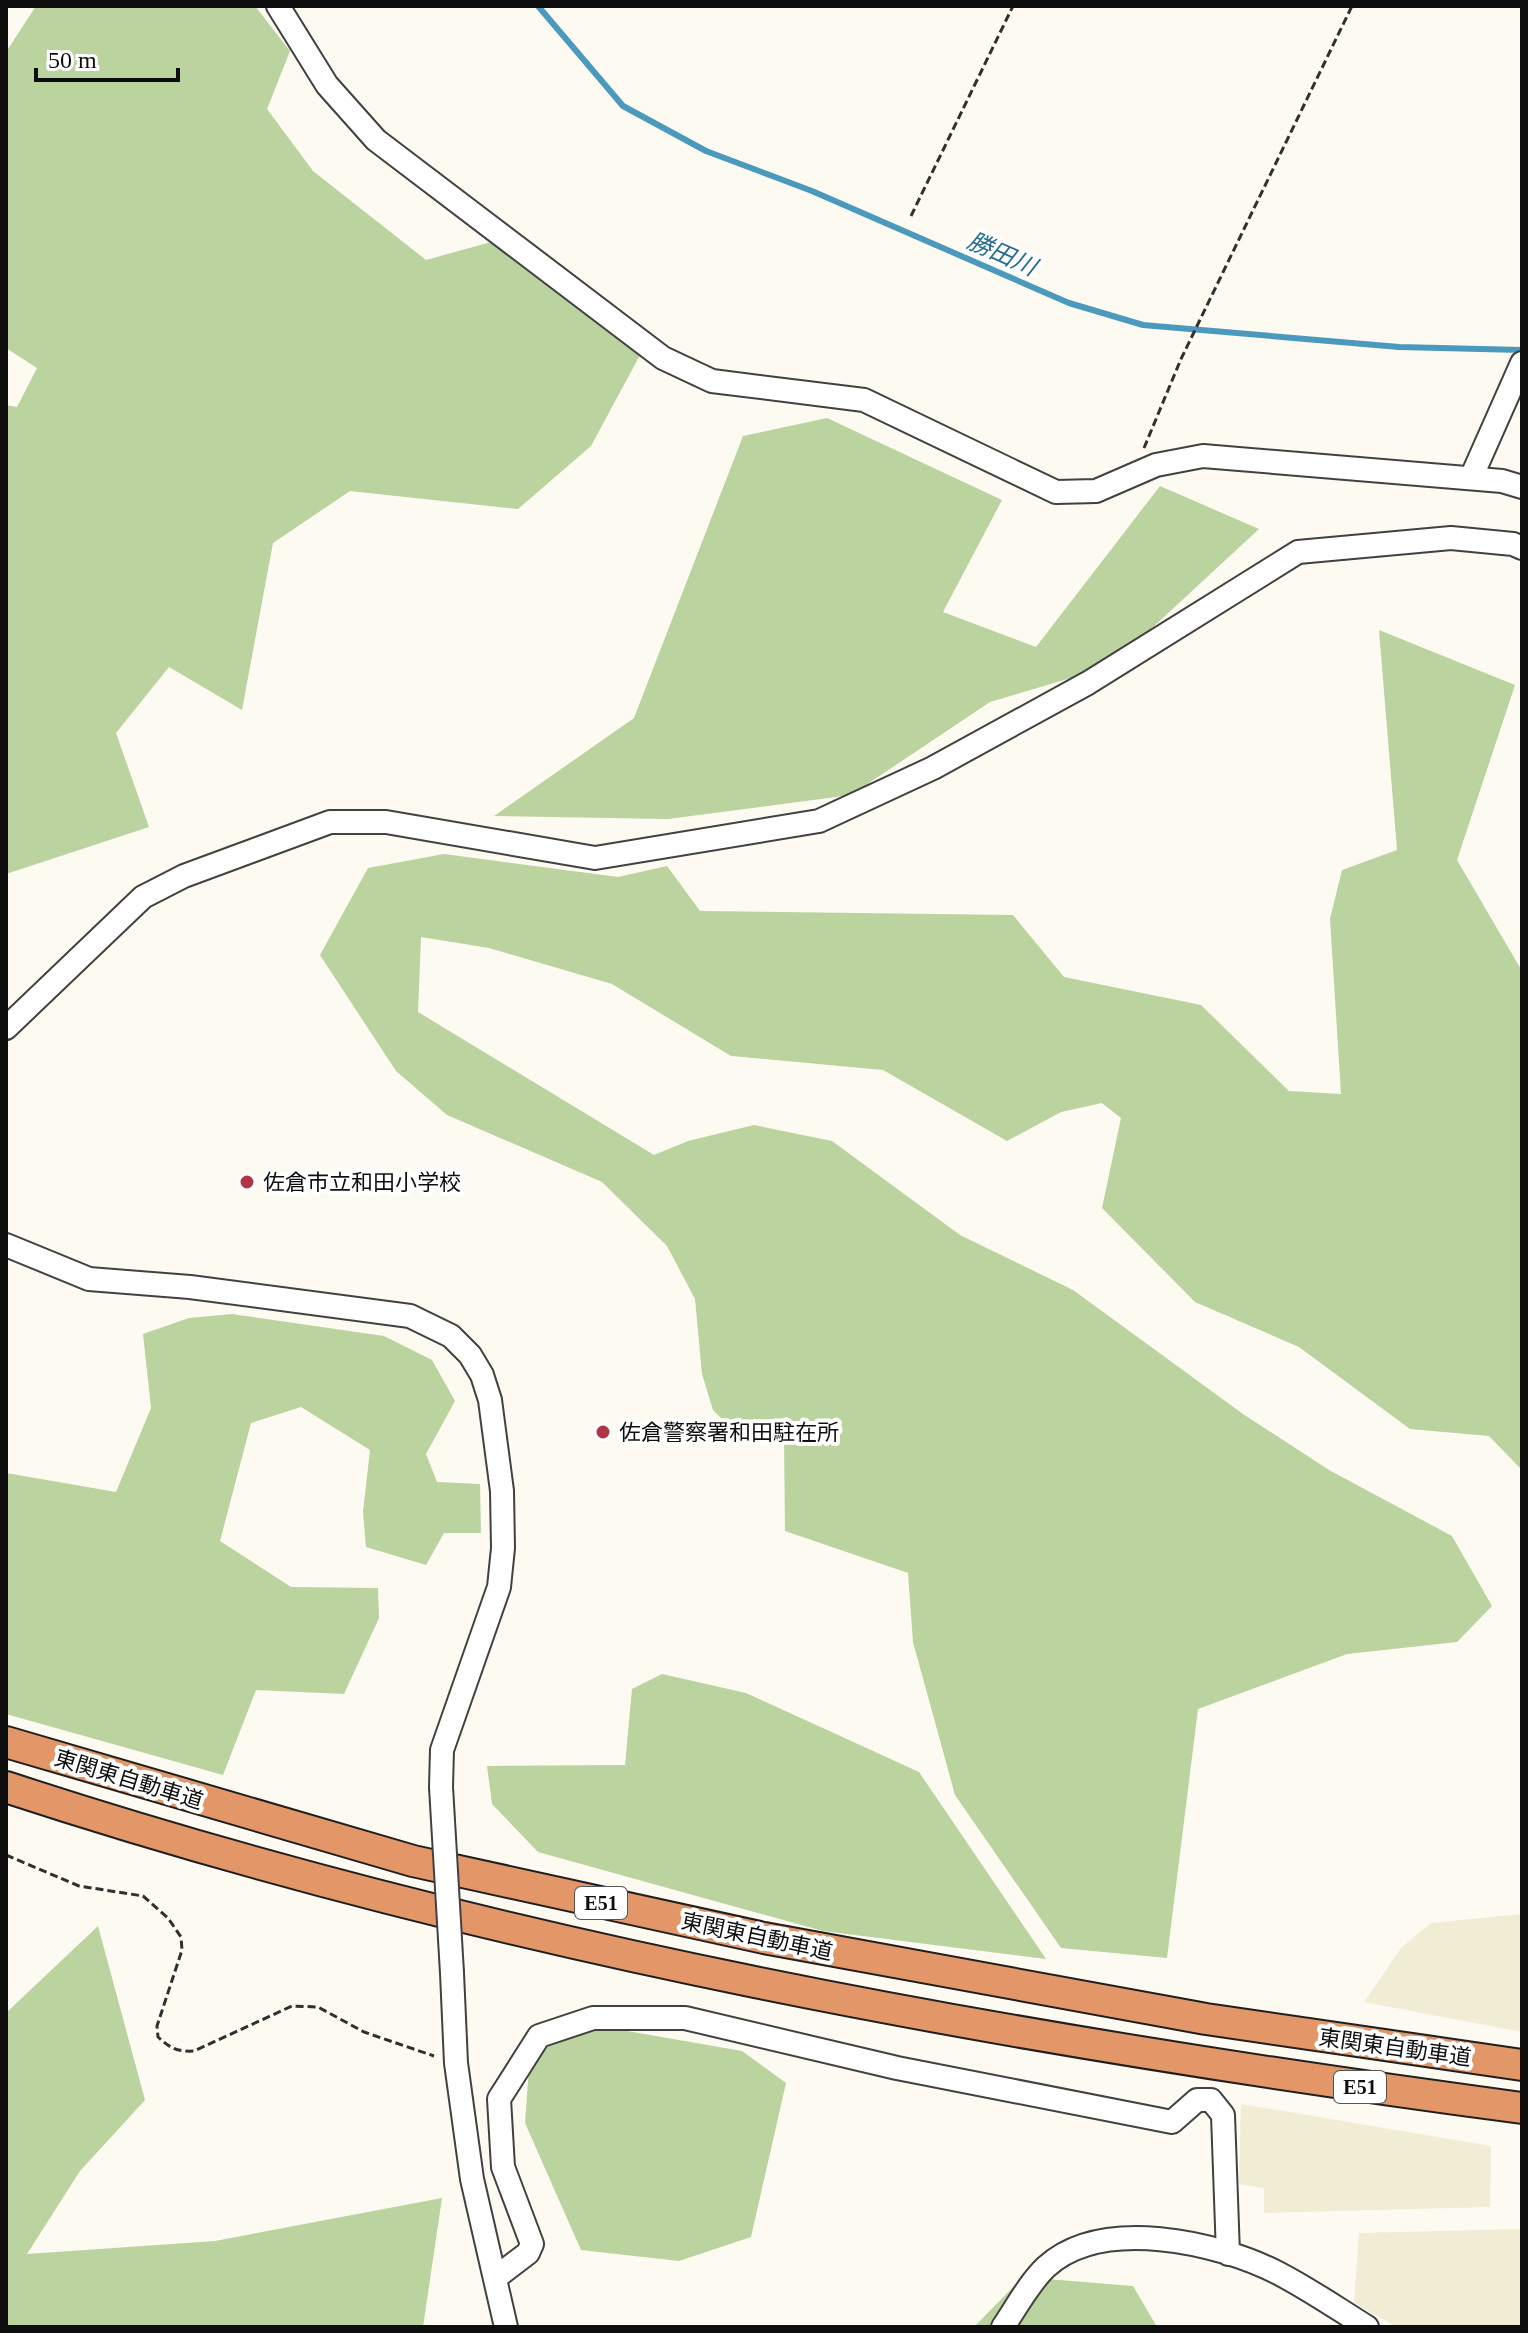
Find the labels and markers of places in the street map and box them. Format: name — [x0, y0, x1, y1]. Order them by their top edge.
place label: 佐倉市立和田小学校 — [263, 1170, 461, 1195]
marker: 佐倉市立和田小学校 — [238, 1173, 256, 1191]
place label: 佐倉警察署和田駐在所 — [619, 1420, 839, 1445]
marker: 佐倉警察署和田駐在所 — [594, 1423, 612, 1441]

